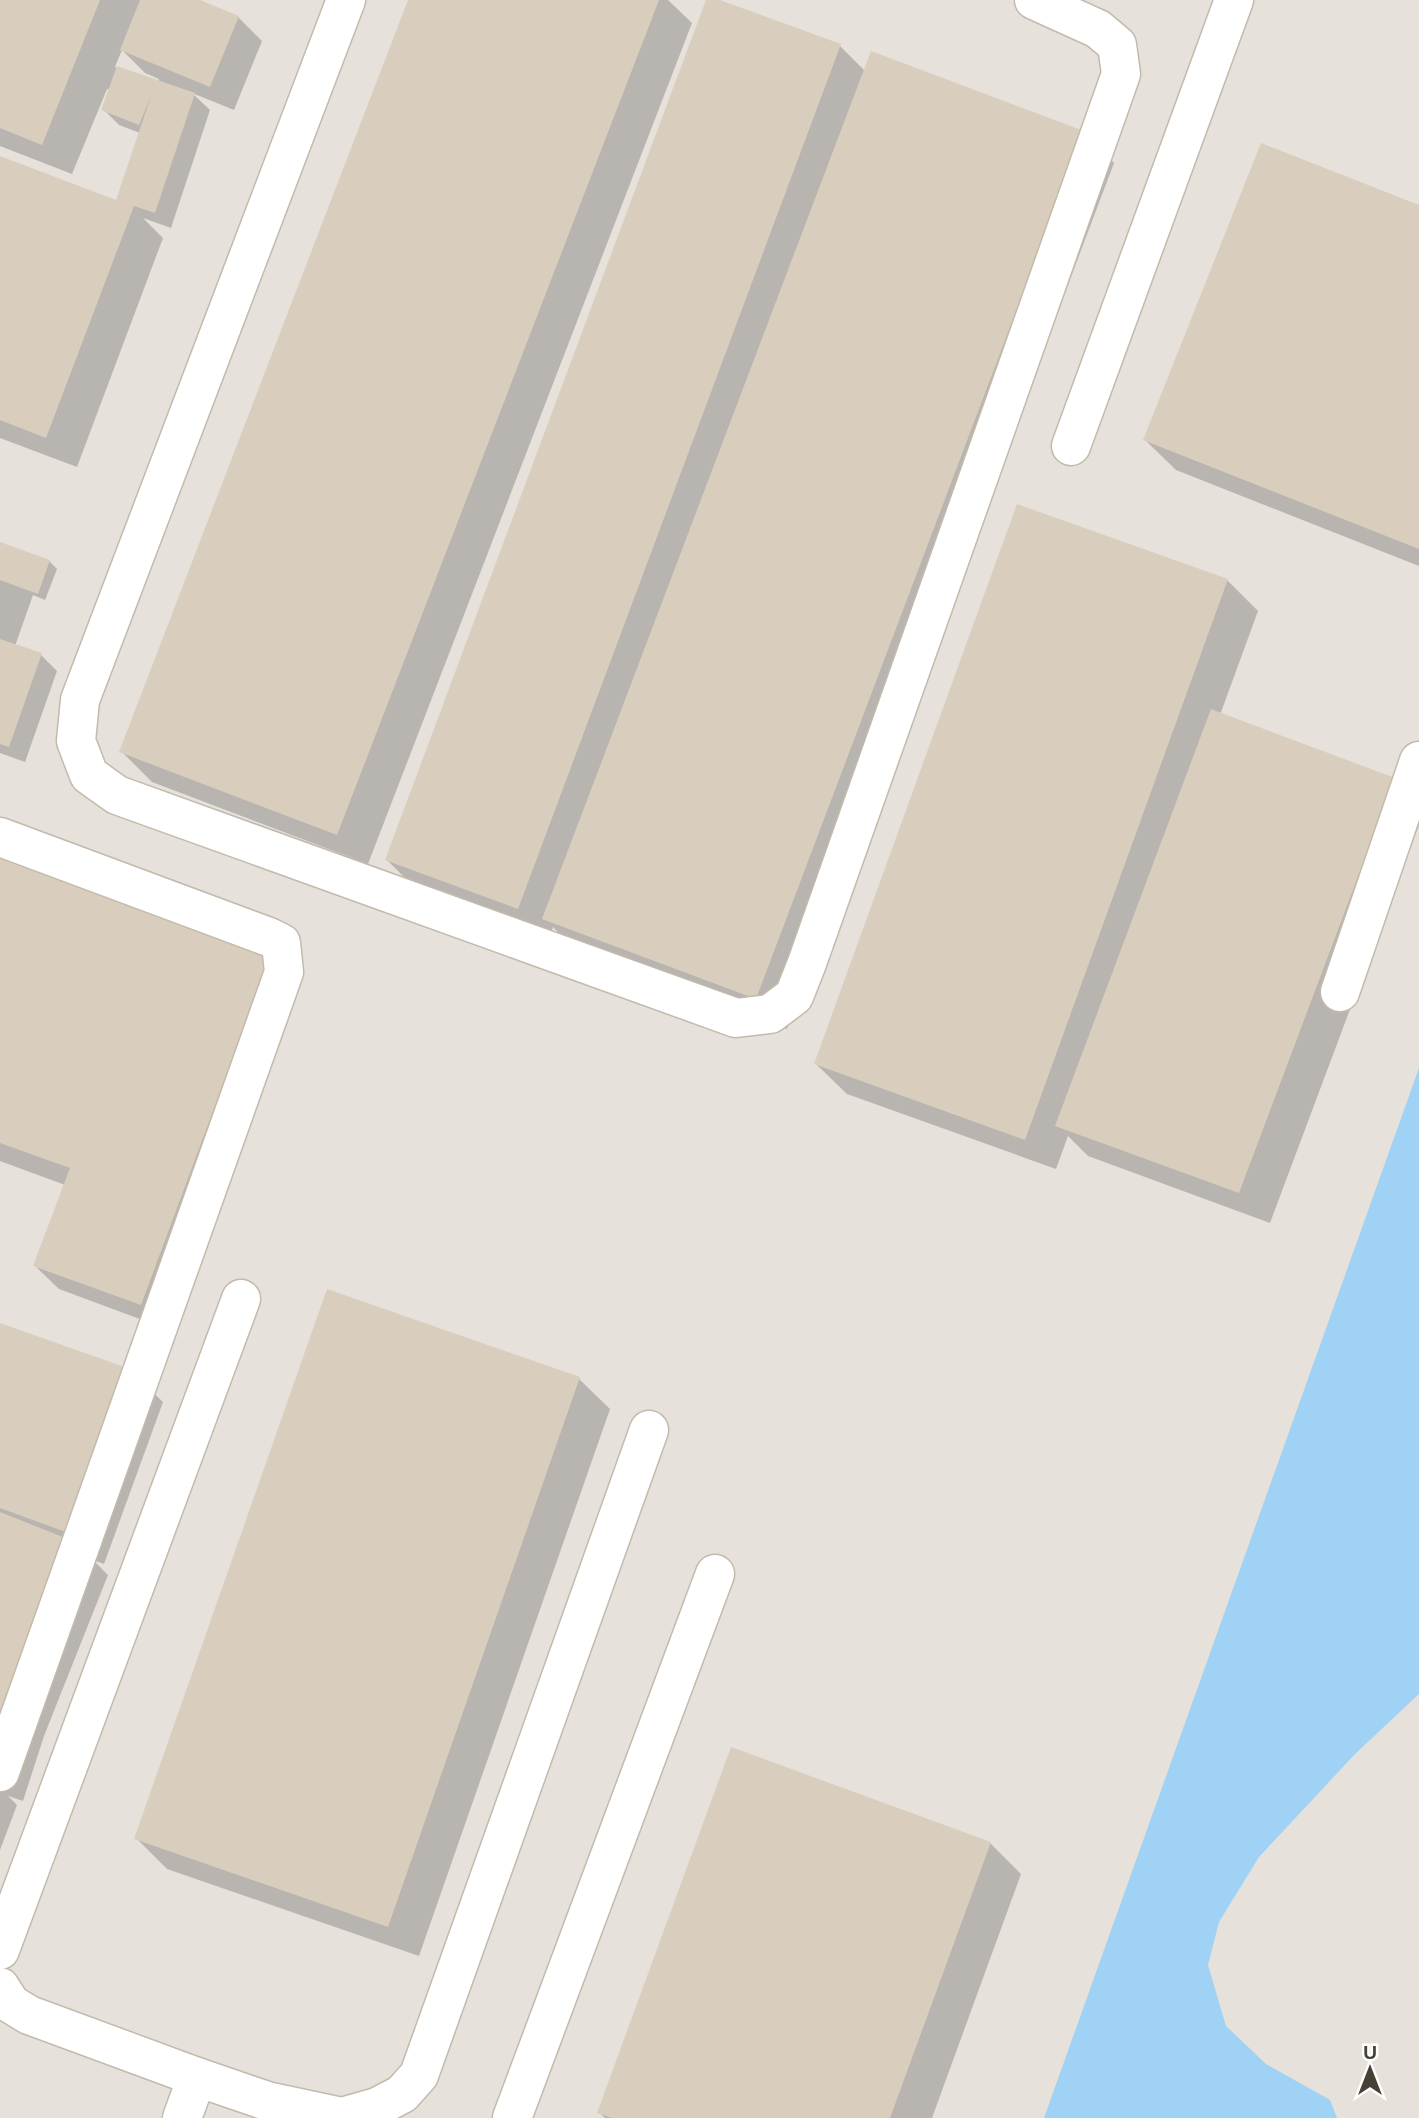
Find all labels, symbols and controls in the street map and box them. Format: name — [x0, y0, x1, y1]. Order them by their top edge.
north arrow — [1335, 2034, 1405, 2104]
text: U — [1363, 2042, 1377, 2063]

